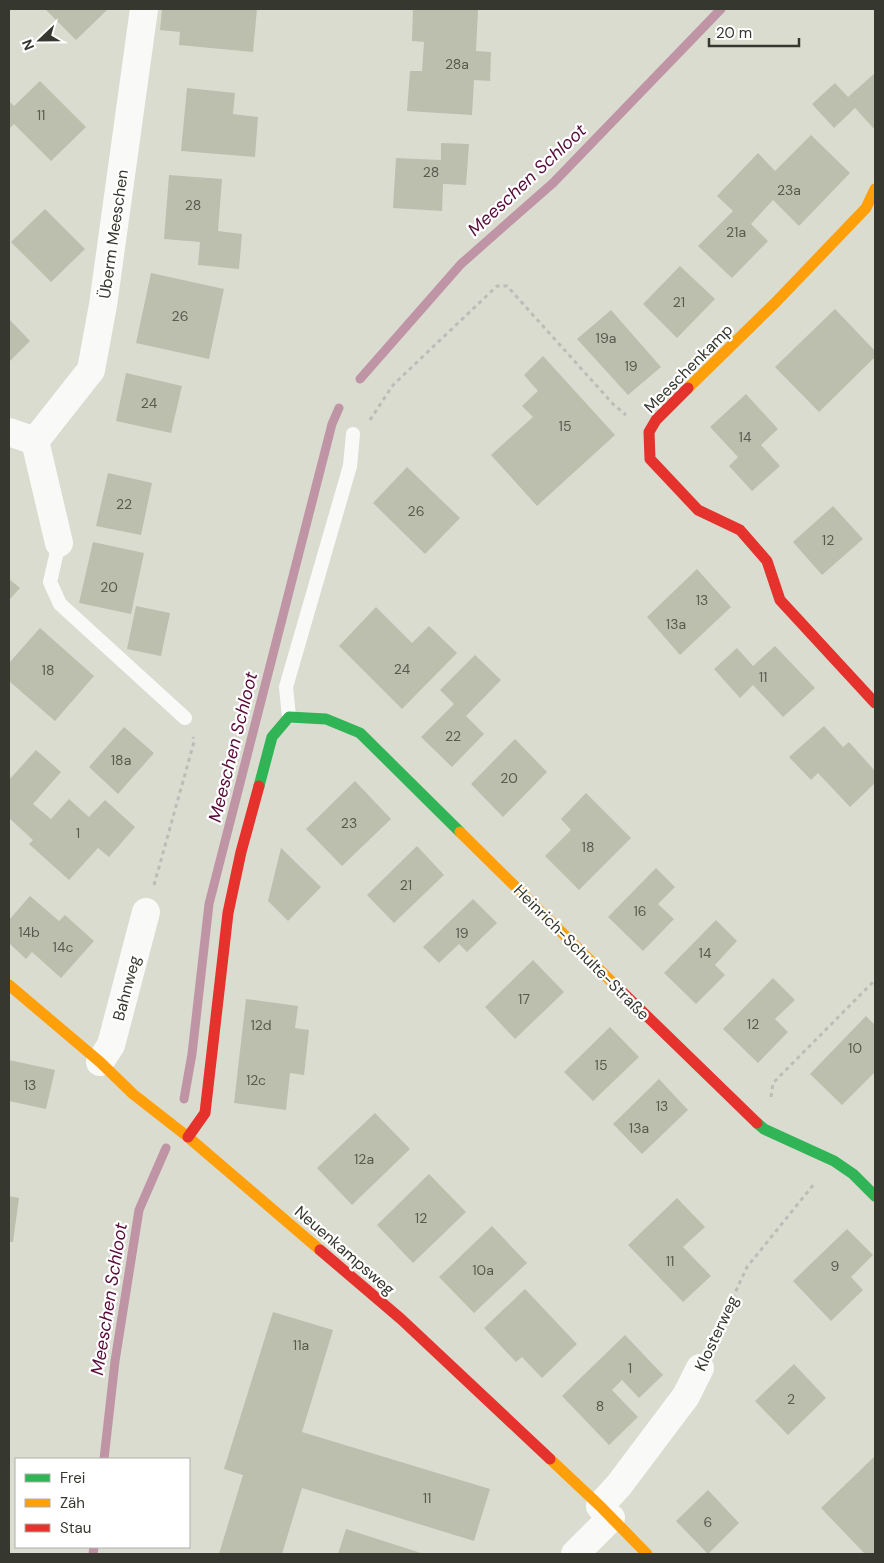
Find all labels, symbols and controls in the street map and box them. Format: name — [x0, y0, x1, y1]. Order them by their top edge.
north arrow — [15, 15, 65, 65]
scale bar — [709, 15, 799, 47]
text: 20 m — [716, 23, 752, 43]
text: N — [18, 37, 38, 53]
house number: 28a — [445, 55, 469, 73]
house number: 11 — [37, 106, 45, 124]
water label: Meeschen Schloot — [462, 118, 592, 241]
house number: 28 — [423, 163, 439, 181]
street label: Überm Meeschen — [94, 168, 133, 300]
house number: 23a — [777, 181, 801, 199]
house number: 28 — [185, 196, 201, 214]
house number: 21a — [726, 223, 746, 241]
house number: 21 — [673, 293, 685, 311]
house number: 26 — [172, 307, 188, 325]
street label: Meeschenkamp — [639, 319, 737, 417]
house number: 19a — [596, 329, 616, 347]
house number: 19 — [624, 357, 638, 375]
house number: 24 — [141, 394, 158, 412]
house number: 15 — [559, 417, 571, 435]
house number: 14 — [739, 428, 752, 446]
house number: 22 — [116, 495, 132, 513]
house number: 26 — [408, 502, 424, 520]
house number: 12 — [822, 531, 834, 549]
house number: 20 — [100, 578, 118, 596]
house number: 13 — [696, 591, 708, 609]
house number: 13a — [666, 615, 686, 633]
house number: 24 — [394, 660, 411, 678]
house number: 18 — [42, 661, 54, 679]
water label: Meeschen Schloot — [203, 668, 264, 825]
house number: 11 — [759, 668, 767, 686]
house number: 22 — [445, 727, 461, 745]
house number: 18a — [111, 751, 131, 769]
house number: 20 — [500, 769, 518, 787]
house number: 23 — [341, 814, 357, 832]
house number: 1 — [76, 824, 80, 842]
house number: 18 — [582, 838, 594, 856]
house number: 21 — [400, 876, 412, 894]
street label: Heinrich-Schulte-Straße — [509, 880, 654, 1025]
house number: 16 — [633, 902, 647, 920]
house number: 14b — [18, 923, 40, 941]
house number: 19 — [455, 924, 469, 942]
house number: 14c — [53, 938, 73, 956]
house number: 14 — [699, 944, 712, 962]
street label: Bahnweg — [108, 953, 145, 1023]
house number: 17 — [518, 990, 530, 1008]
house number: 12 — [747, 1015, 759, 1033]
house number: 12d — [251, 1016, 271, 1034]
house number: 10 — [848, 1039, 862, 1057]
house number: 15 — [595, 1056, 607, 1074]
house number: 12c — [246, 1071, 266, 1089]
house number: 13 — [24, 1076, 36, 1094]
house number: 13 — [656, 1097, 668, 1115]
house number: 13a — [629, 1119, 649, 1137]
house number: 12a — [354, 1150, 374, 1168]
street label: Neuenkampsweg — [290, 1201, 399, 1300]
house number: 12 — [415, 1209, 427, 1227]
water label: Meeschen Schloot — [85, 1220, 133, 1377]
house number: 11 — [666, 1252, 674, 1270]
house number: 9 — [831, 1257, 840, 1275]
house number: 10a — [472, 1261, 494, 1279]
street label: Klosterweg — [690, 1292, 743, 1374]
house number: 11a — [293, 1336, 309, 1354]
house number: 1 — [628, 1359, 632, 1377]
house number: 2 — [787, 1390, 795, 1408]
house number: 8 — [596, 1397, 604, 1415]
legend — [15, 1458, 190, 1548]
text: Frei — [60, 1468, 85, 1488]
house number: 11 — [423, 1489, 431, 1507]
text: Zäh — [60, 1493, 85, 1513]
house number: 6 — [704, 1513, 712, 1531]
text: Stau — [60, 1518, 91, 1538]

